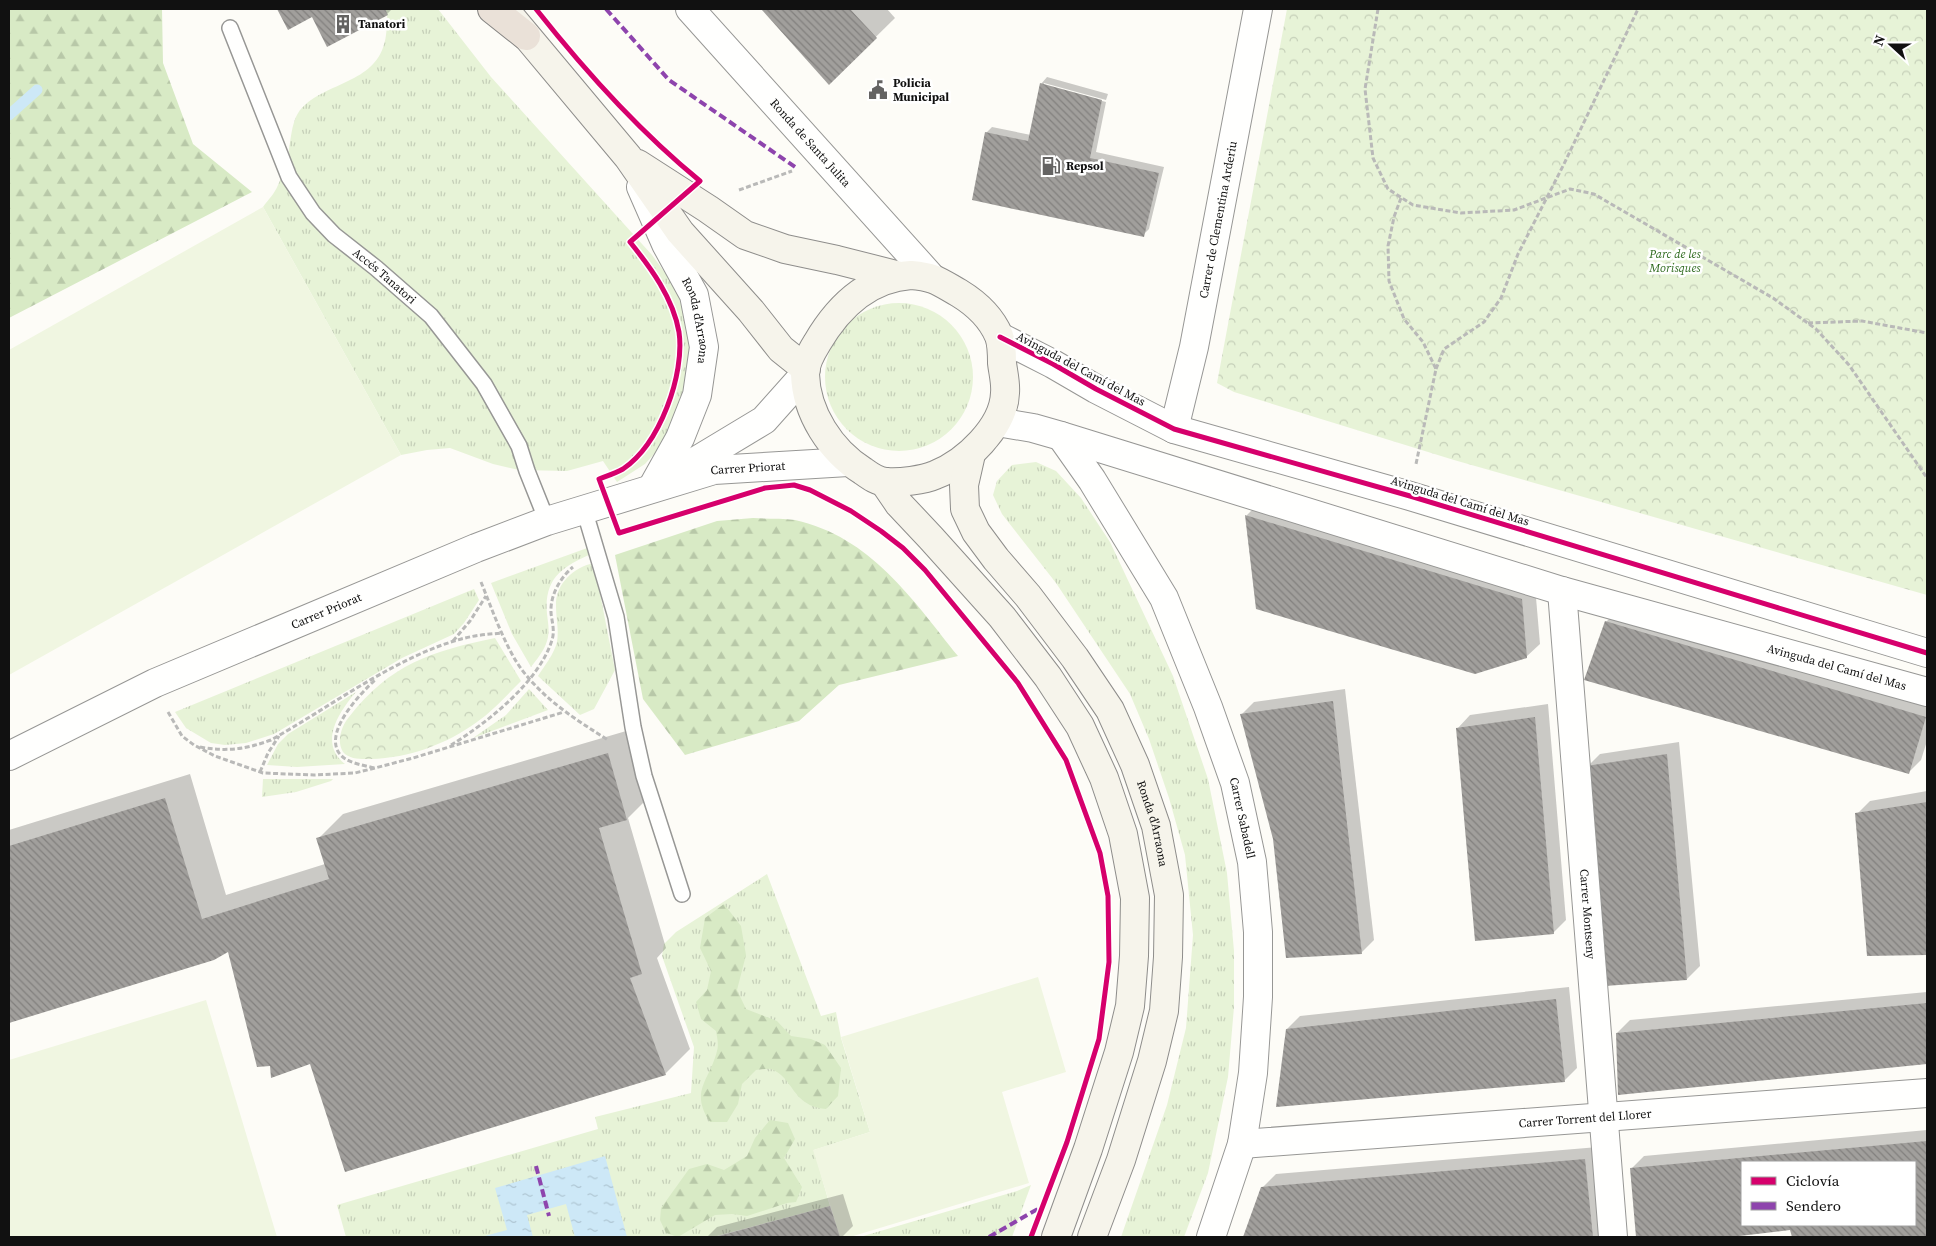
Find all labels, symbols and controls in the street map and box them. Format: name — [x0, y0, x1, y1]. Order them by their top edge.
building icon: Tanatori — [332, 13, 354, 35]
place label: Tanatori — [358, 16, 406, 32]
north arrow — [1866, 20, 1916, 70]
text: N — [1868, 32, 1890, 49]
place label: Policia Municipal — [893, 75, 949, 105]
public building icon: Policia Municipal — [867, 79, 889, 101]
street label: Ronda de Santa Julita — [766, 95, 855, 191]
street label: Carrer de Clementina Arderiu — [1195, 140, 1241, 300]
fuel station icon: Repsol — [1040, 155, 1062, 177]
place label: Repsol — [1066, 158, 1104, 174]
street label: Accés Tanatori — [349, 245, 420, 308]
park label: Parc de les Morisques — [1648, 246, 1701, 276]
street label: Ronda d'Arraona — [678, 275, 712, 366]
street label: Avinguda del Camí del Mas — [1014, 328, 1148, 410]
street label: Carrer Priorat — [710, 458, 786, 478]
street label: Avinguda del Camí del Mas — [1389, 472, 1531, 530]
street label: Carrer Priorat — [289, 589, 364, 633]
street label: Avinguda del Camí del Mas — [1765, 640, 1908, 694]
street label: Carrer Sabadell — [1226, 775, 1259, 861]
street label: Ronda d'Arraona — [1133, 778, 1172, 869]
street label: Carrer Montseny — [1576, 868, 1599, 961]
street label: Carrer Torrent del Llorer — [1518, 1106, 1652, 1131]
legend — [1741, 1161, 1916, 1226]
text: Ciclovía — [1786, 1170, 1840, 1191]
text: Sendero — [1786, 1195, 1841, 1216]

